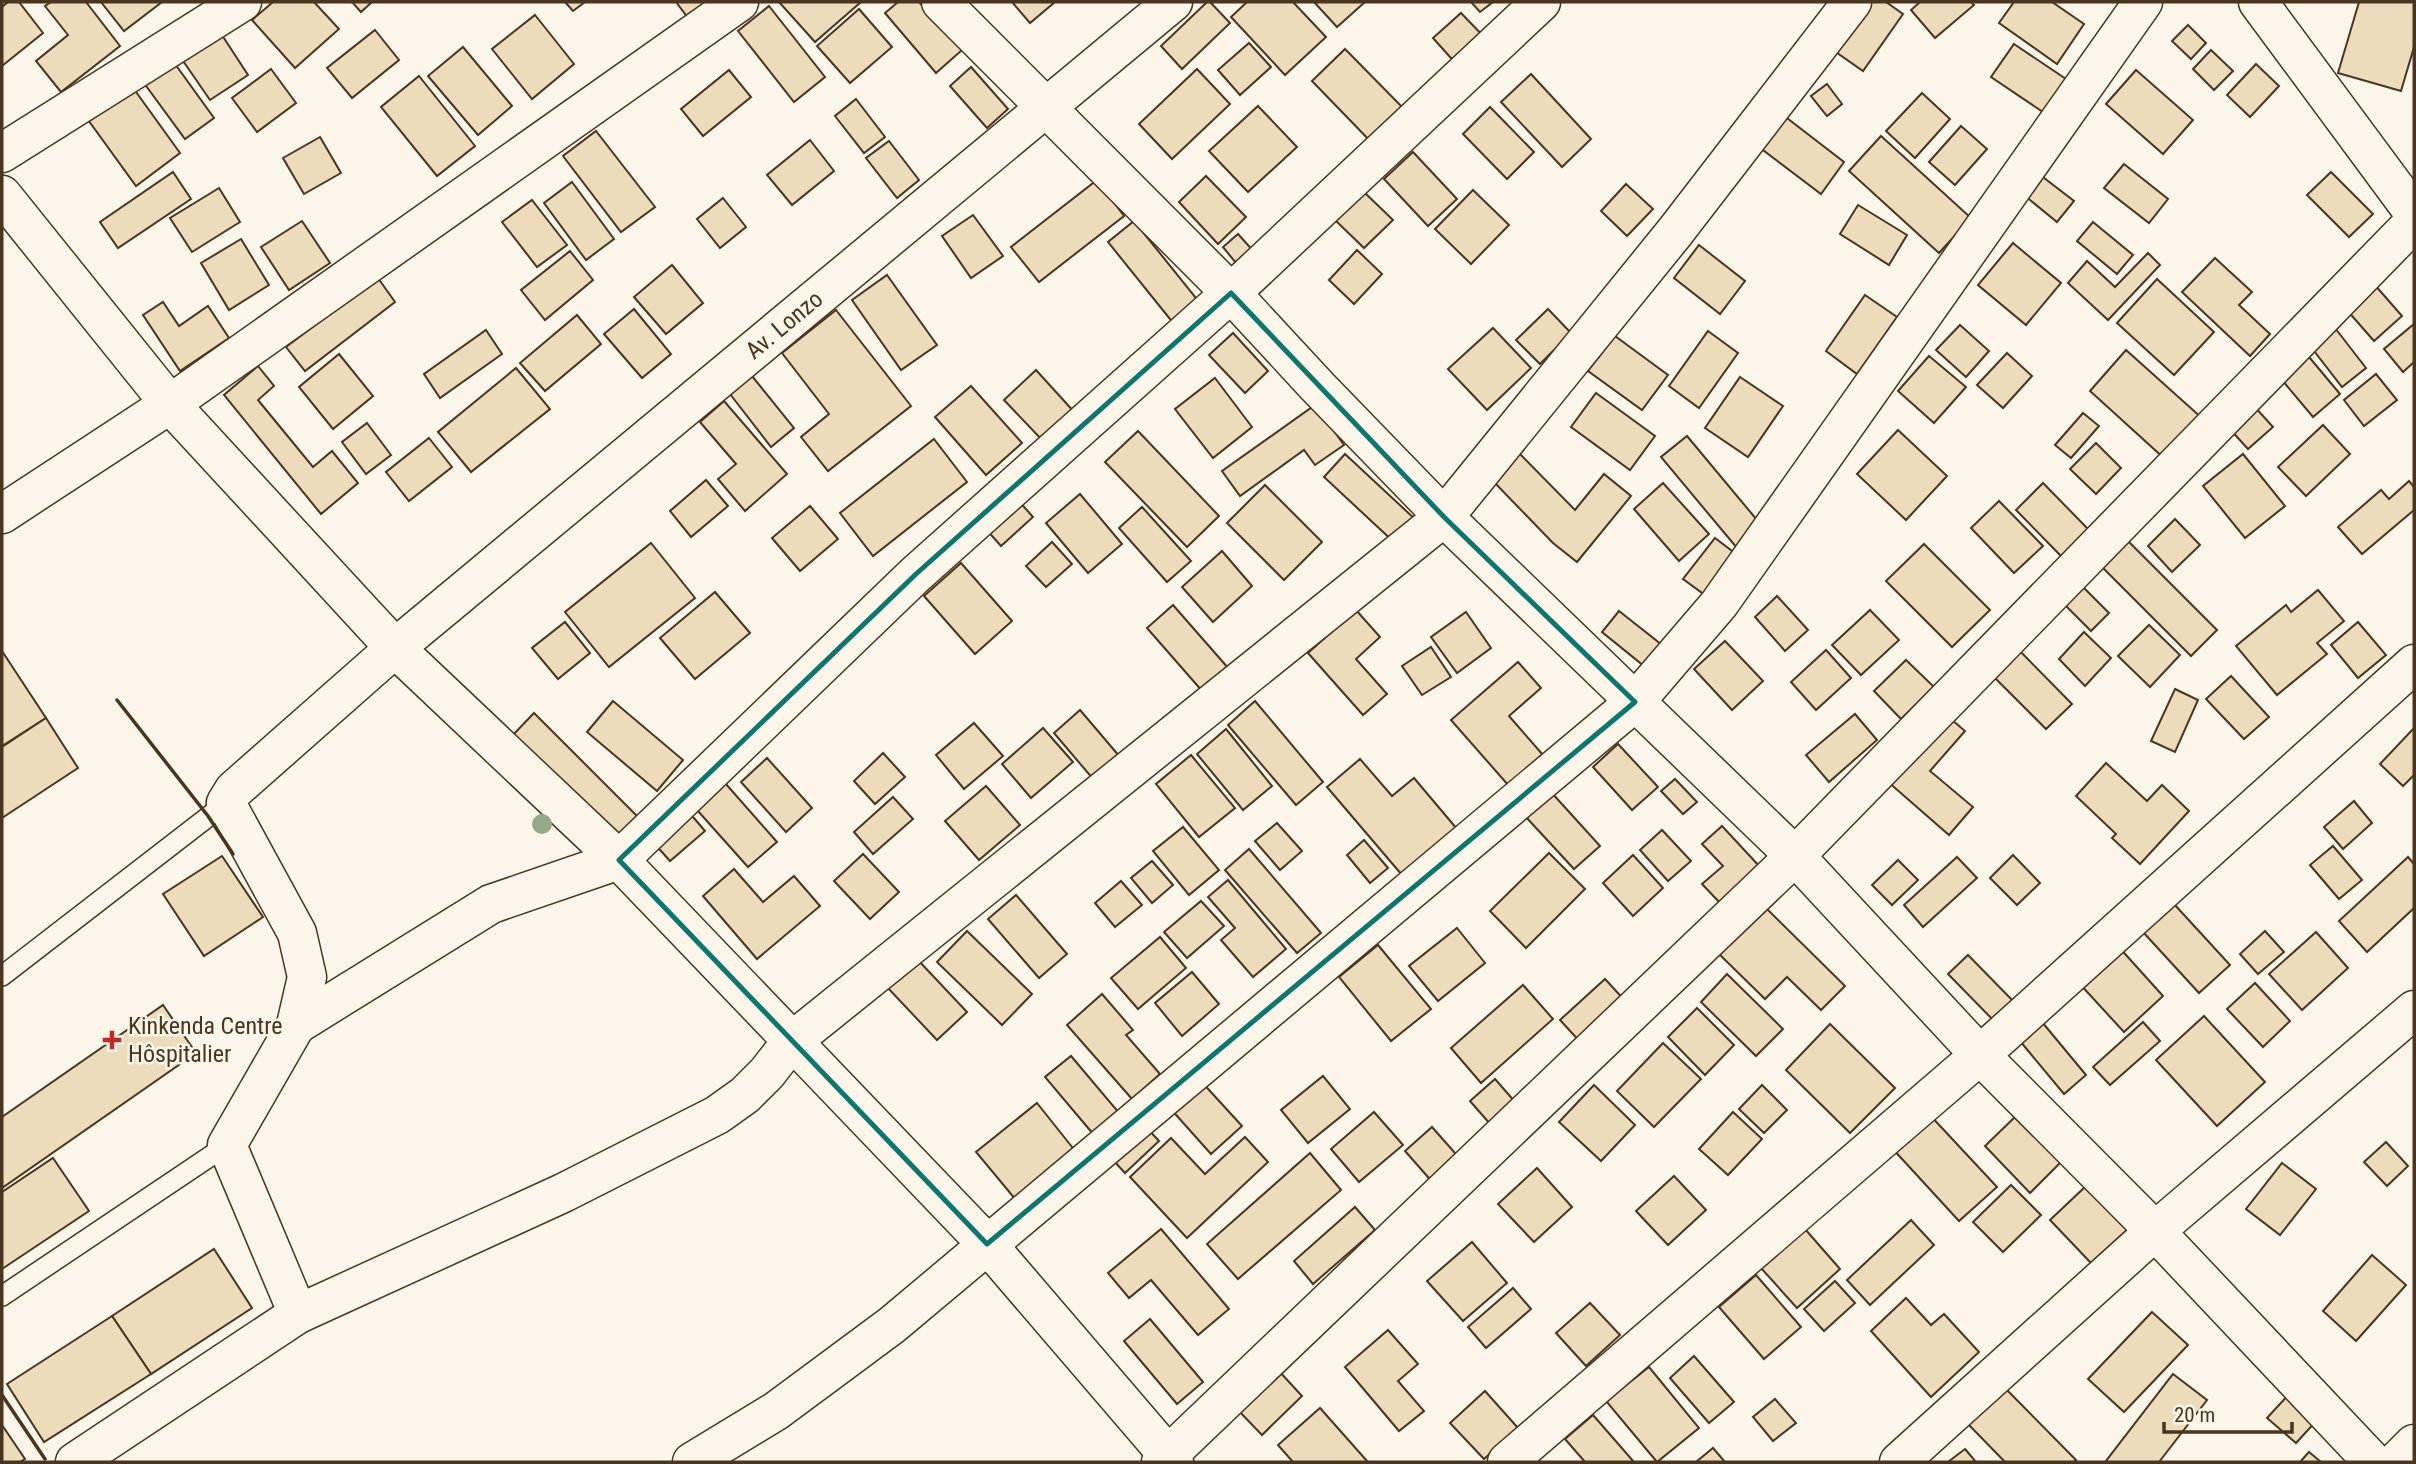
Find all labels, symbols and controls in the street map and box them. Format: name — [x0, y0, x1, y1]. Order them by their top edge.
street label: Av. Lonzo — [740, 285, 828, 365]
place label: Kinkenda Centre Hôspitalier — [128, 1012, 283, 1068]
marker: Kinkenda Centre Hôspitalier — [102, 1030, 122, 1050]
scale bar — [2164, 1390, 2292, 1434]
text: 20 m — [2174, 1403, 2215, 1427]

